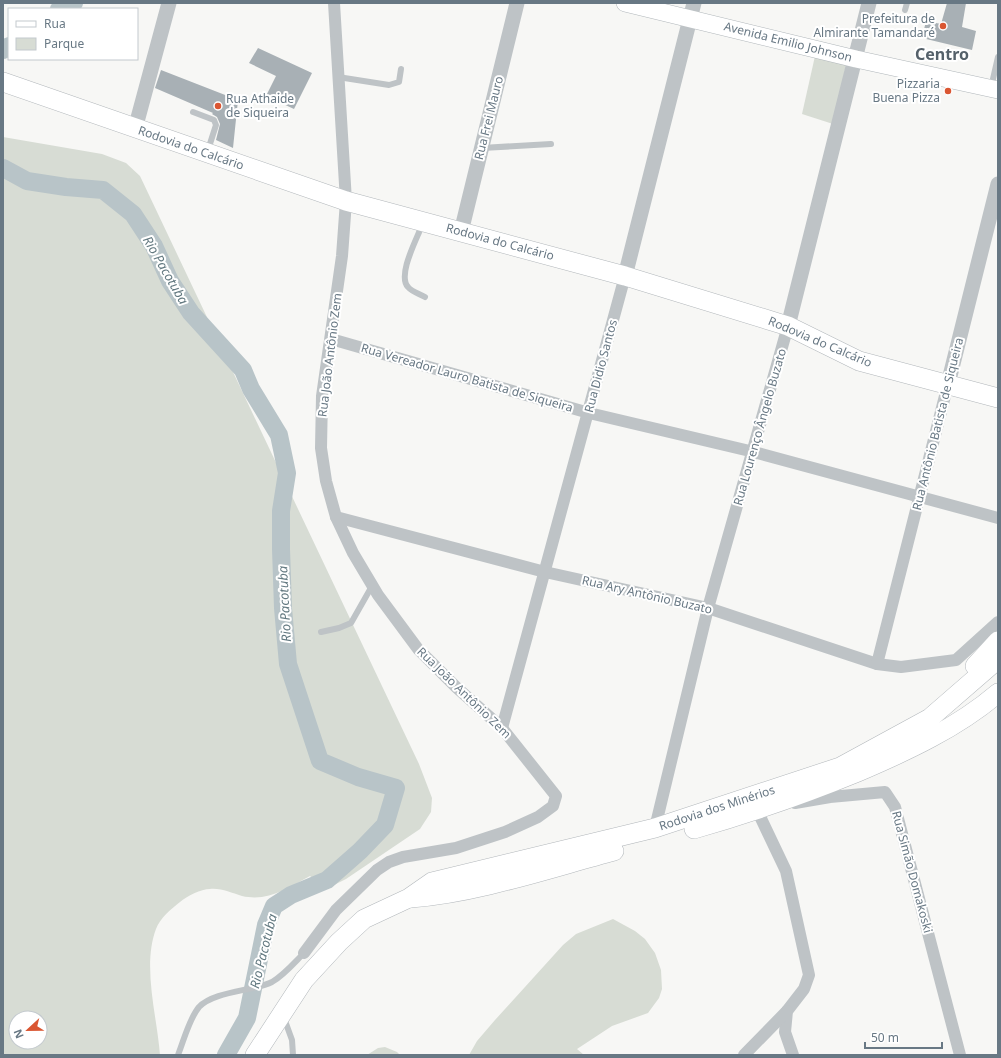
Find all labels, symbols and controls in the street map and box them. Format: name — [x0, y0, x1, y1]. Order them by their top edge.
legend — [8, 8, 138, 60]
place label: Prefeitura de Almirante Tamandaré — [813, 10, 935, 41]
text: Rua — [44, 15, 66, 32]
street label: Avenida Emilio Johnson — [722, 17, 854, 66]
marker: Prefeitura de Almirante Tamandaré — [938, 21, 948, 31]
text: Parque — [44, 35, 85, 52]
district label: Centro — [915, 43, 969, 65]
street label: Rua Frei Mauro — [470, 74, 507, 161]
place label: Pizzaria Buena Pizza — [872, 75, 940, 106]
marker: Pizzaria Buena Pizza — [943, 86, 953, 96]
place label: Rua Athaide de Siqueira — [226, 90, 294, 121]
marker: Rua Athaide de Siqueira — [213, 101, 223, 111]
street label: Rodovia do Calcário — [136, 121, 246, 174]
street label: Rodovia do Calcário — [444, 219, 556, 264]
water label: Rio Pacotuba — [139, 232, 193, 308]
street label: Rua João Antônio Zem — [313, 292, 346, 418]
street label: Rodovia do Calcário — [766, 312, 875, 371]
street label: Rua Didio Santos — [580, 317, 621, 414]
street label: Rua Antônio Batista de Siqueira — [908, 336, 967, 512]
street label: Rua Vereador Lauro Batista de Siqueira — [359, 339, 575, 416]
street label: Rua Lourenço Ângelo Buzato — [729, 346, 790, 507]
water label: Rio Pacotuba — [273, 565, 295, 643]
street label: Rua Ary Antônio Buzato — [580, 571, 714, 618]
street label: Rua João Antônio Zem — [414, 643, 515, 742]
street label: Rodovia dos Minérios — [657, 781, 777, 834]
street label: Rua Simão Domakoski — [888, 809, 937, 935]
water label: Rio Pacotuba — [245, 911, 281, 990]
north arrow — [8, 1010, 48, 1050]
scale bar — [865, 1024, 942, 1050]
text: N — [10, 1027, 27, 1041]
text: 50 m — [871, 1029, 899, 1046]

